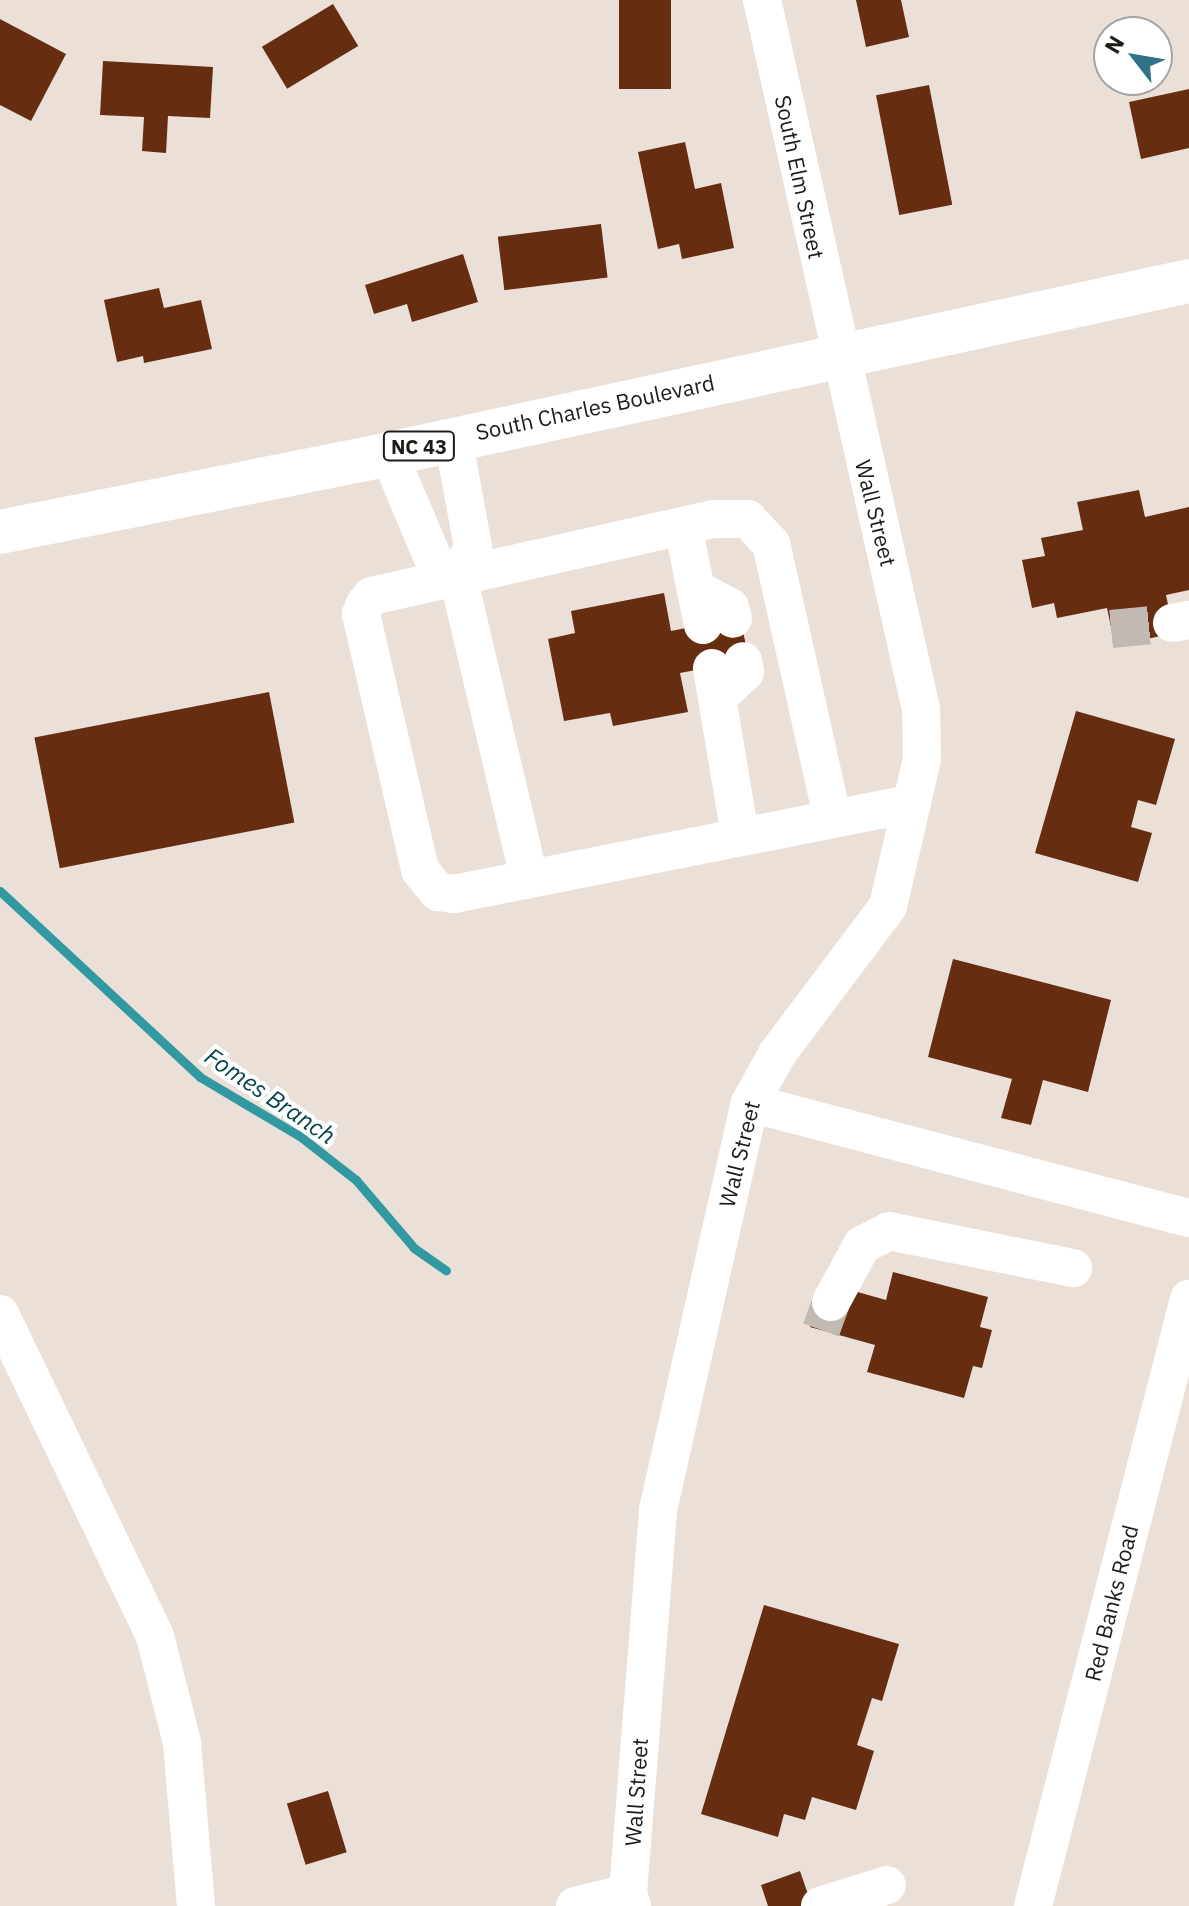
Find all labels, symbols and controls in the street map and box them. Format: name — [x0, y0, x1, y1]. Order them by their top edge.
north arrow — [1093, 16, 1173, 96]
text: N — [1097, 30, 1130, 59]
street label: South Elm Street — [770, 93, 830, 261]
street label: South Charles Boulevard — [473, 369, 717, 445]
road number: NC 43 — [381, 430, 457, 462]
street label: Wall Street — [850, 457, 902, 569]
water label: Fomes Branch — [199, 1042, 341, 1150]
street label: Wall Street — [713, 1098, 765, 1210]
street label: Red Banks Road — [1079, 1522, 1143, 1684]
street label: Wall Street — [619, 1737, 653, 1847]

